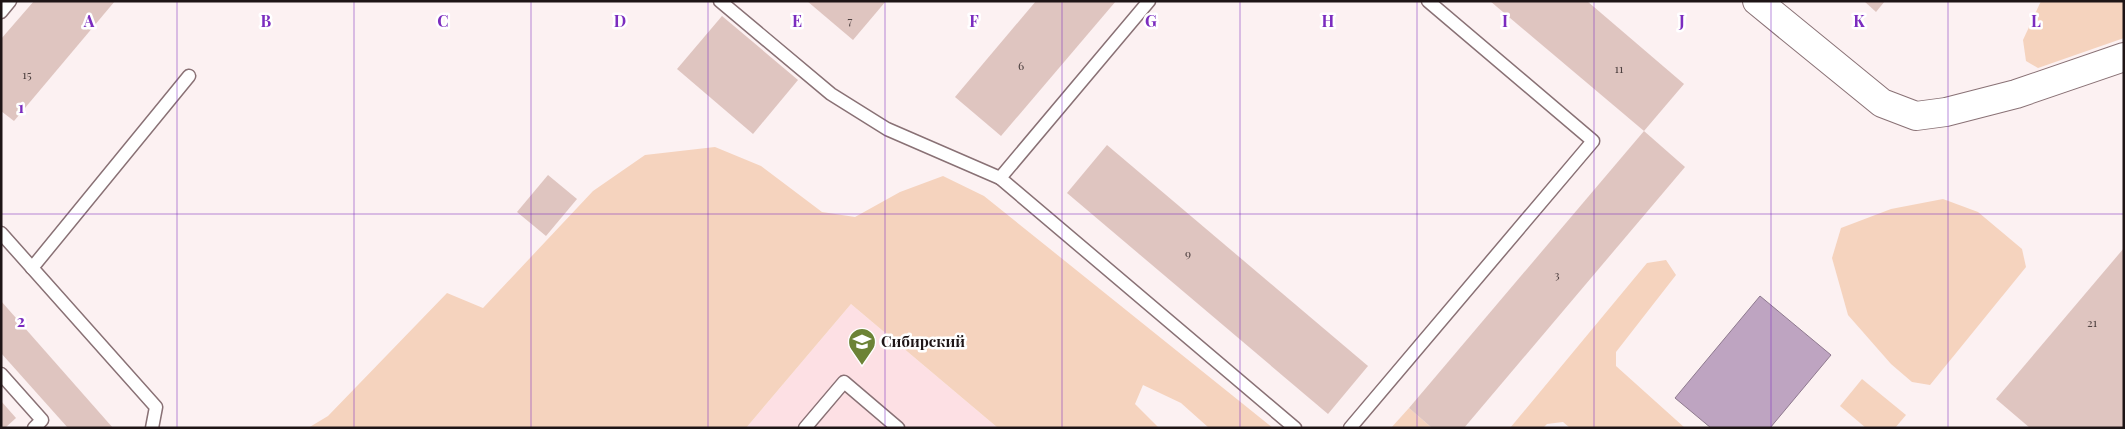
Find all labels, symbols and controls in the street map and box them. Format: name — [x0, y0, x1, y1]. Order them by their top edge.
text: A — [83, 10, 95, 31]
text: B — [261, 10, 272, 31]
text: C — [437, 10, 449, 31]
text: D — [614, 10, 626, 31]
text: E — [792, 10, 802, 31]
text: F — [969, 10, 979, 31]
text: G — [1145, 10, 1157, 31]
text: H — [1322, 10, 1335, 31]
text: I — [1502, 10, 1508, 31]
text: J — [1678, 10, 1685, 31]
text: K — [1853, 10, 1865, 31]
text: L — [2031, 10, 2041, 31]
house number: 7 — [848, 12, 853, 28]
house number: 6 — [1018, 57, 1024, 73]
house number: 11 — [1615, 60, 1624, 76]
house number: 15 — [22, 66, 32, 82]
text: 1 — [18, 96, 24, 117]
house number: 9 — [1185, 245, 1191, 261]
house number: 3 — [1554, 266, 1560, 282]
text: 2 — [17, 310, 25, 331]
house number: 21 — [2087, 314, 2098, 330]
school or university icon: Сибирский — [847, 327, 877, 366]
place label: Сибирский — [881, 331, 965, 351]

